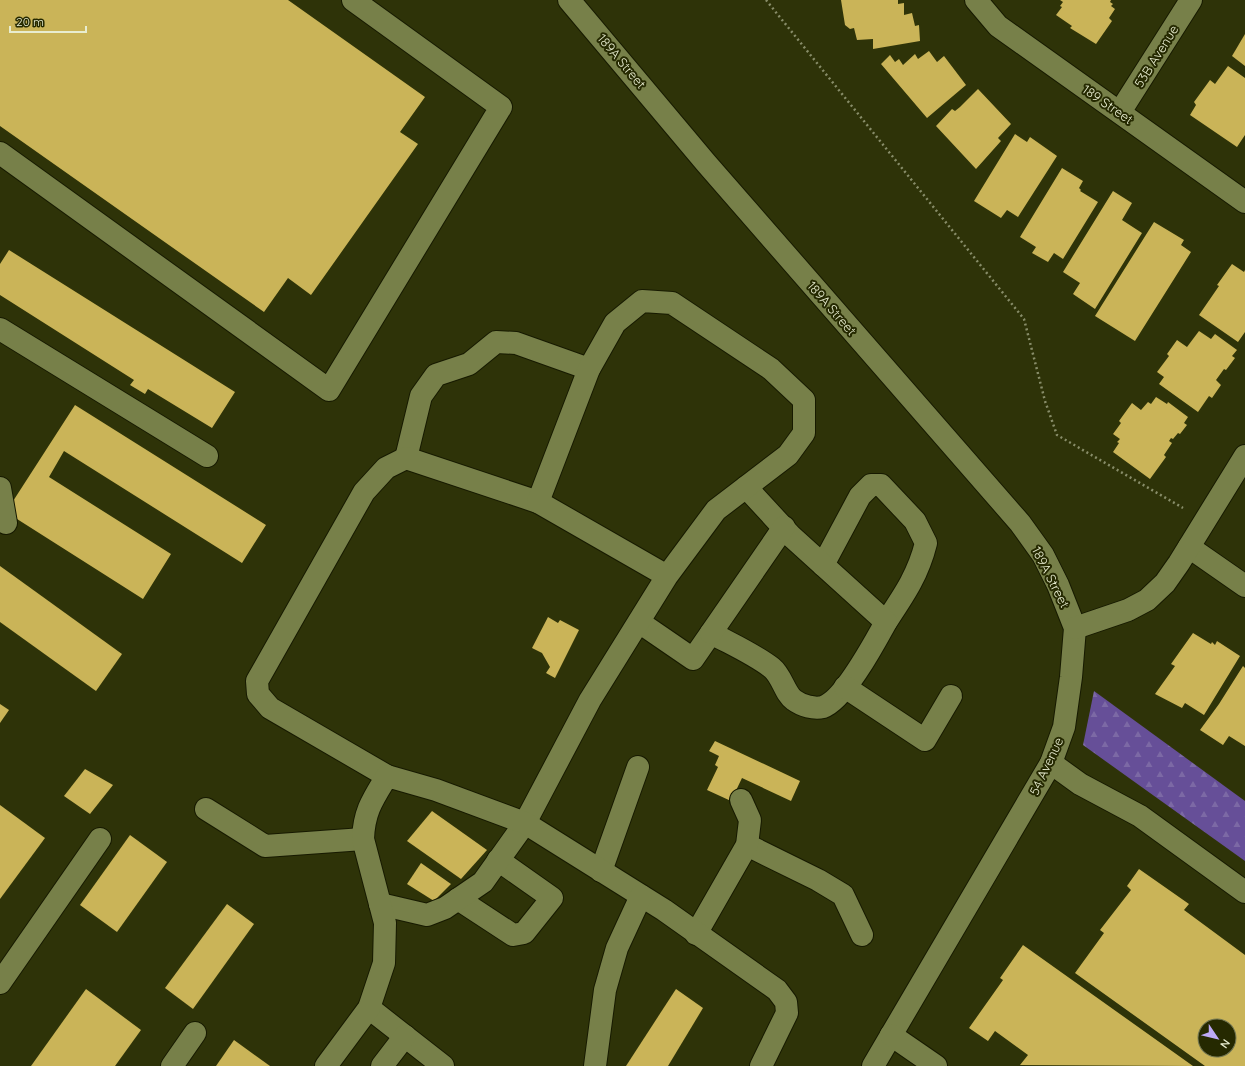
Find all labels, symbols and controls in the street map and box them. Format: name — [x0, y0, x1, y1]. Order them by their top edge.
scale bar — [10, 8, 86, 34]
text: 20 m — [16, 14, 44, 29]
street label: 53B Avenue — [1131, 22, 1181, 90]
street label: 189A Street — [594, 30, 650, 92]
street label: 189 Street — [1080, 81, 1136, 127]
street label: 189A Street — [804, 278, 860, 338]
street label: 189A Street — [1029, 544, 1073, 610]
street label: 54 Avenue — [1026, 735, 1066, 797]
north arrow — [1197, 1018, 1237, 1058]
text: N — [1217, 1036, 1233, 1051]

